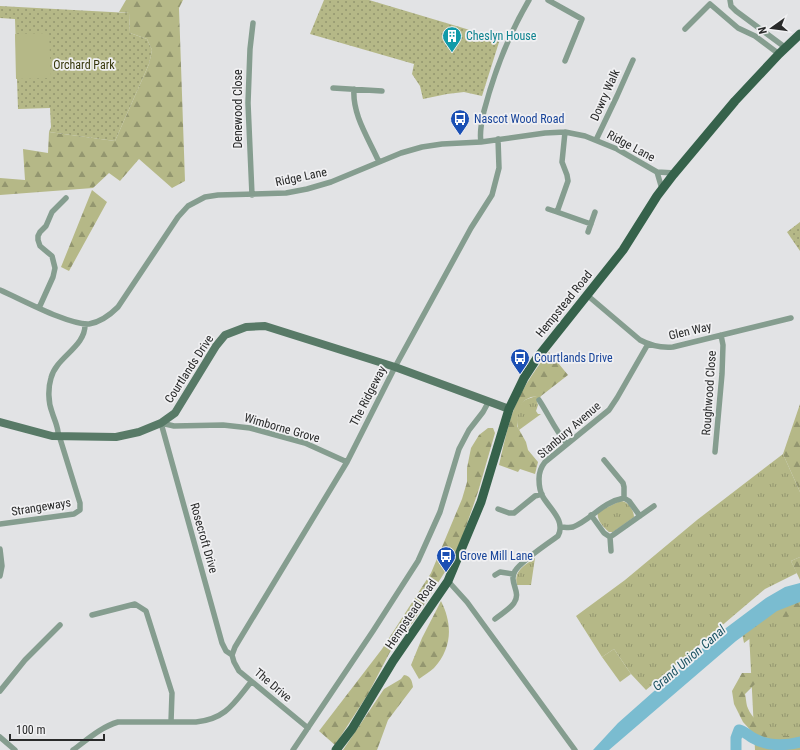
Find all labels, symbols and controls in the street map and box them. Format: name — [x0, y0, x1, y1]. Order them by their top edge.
north arrow — [752, 8, 792, 48]
building icon: Cheslyn House — [441, 25, 463, 53]
text: N — [756, 25, 770, 35]
place label: Cheslyn House — [466, 29, 537, 43]
park label: Orchard Park — [53, 58, 115, 72]
street label: Dowry Walk — [587, 66, 623, 123]
street label: Denewood Close — [231, 69, 245, 149]
bus stop icon: Nascot Wood Road — [449, 108, 471, 136]
place label: Nascot Wood Road — [474, 112, 564, 126]
street label: Ridge Lane — [605, 128, 658, 165]
street label: Ridge Lane — [274, 165, 328, 189]
street label: Hempstead Road — [533, 268, 595, 340]
street label: Glen Way — [667, 319, 713, 343]
street label: Courtlands Drive — [162, 332, 216, 406]
bus stop icon: Courtlands Drive — [509, 347, 531, 375]
street label: Roughwood Close — [699, 350, 719, 436]
place label: Courtlands Drive — [534, 351, 613, 365]
street label: The Ridgeway — [347, 364, 389, 428]
street label: Stanbury Avenue — [535, 399, 604, 461]
street label: Wimborne Grove — [243, 411, 322, 446]
street label: Strangeways — [10, 495, 72, 519]
street label: Rosecroft Drive — [187, 501, 221, 575]
bus stop icon: Grove Mill Lane — [435, 545, 457, 573]
place label: Grove Mill Lane — [460, 549, 533, 563]
street label: Hempstead Road — [382, 576, 440, 652]
water label: Grand Union Canal — [649, 621, 730, 694]
street label: The Drive — [252, 665, 295, 705]
scale bar — [10, 716, 104, 742]
text: 100 m — [16, 723, 46, 737]

